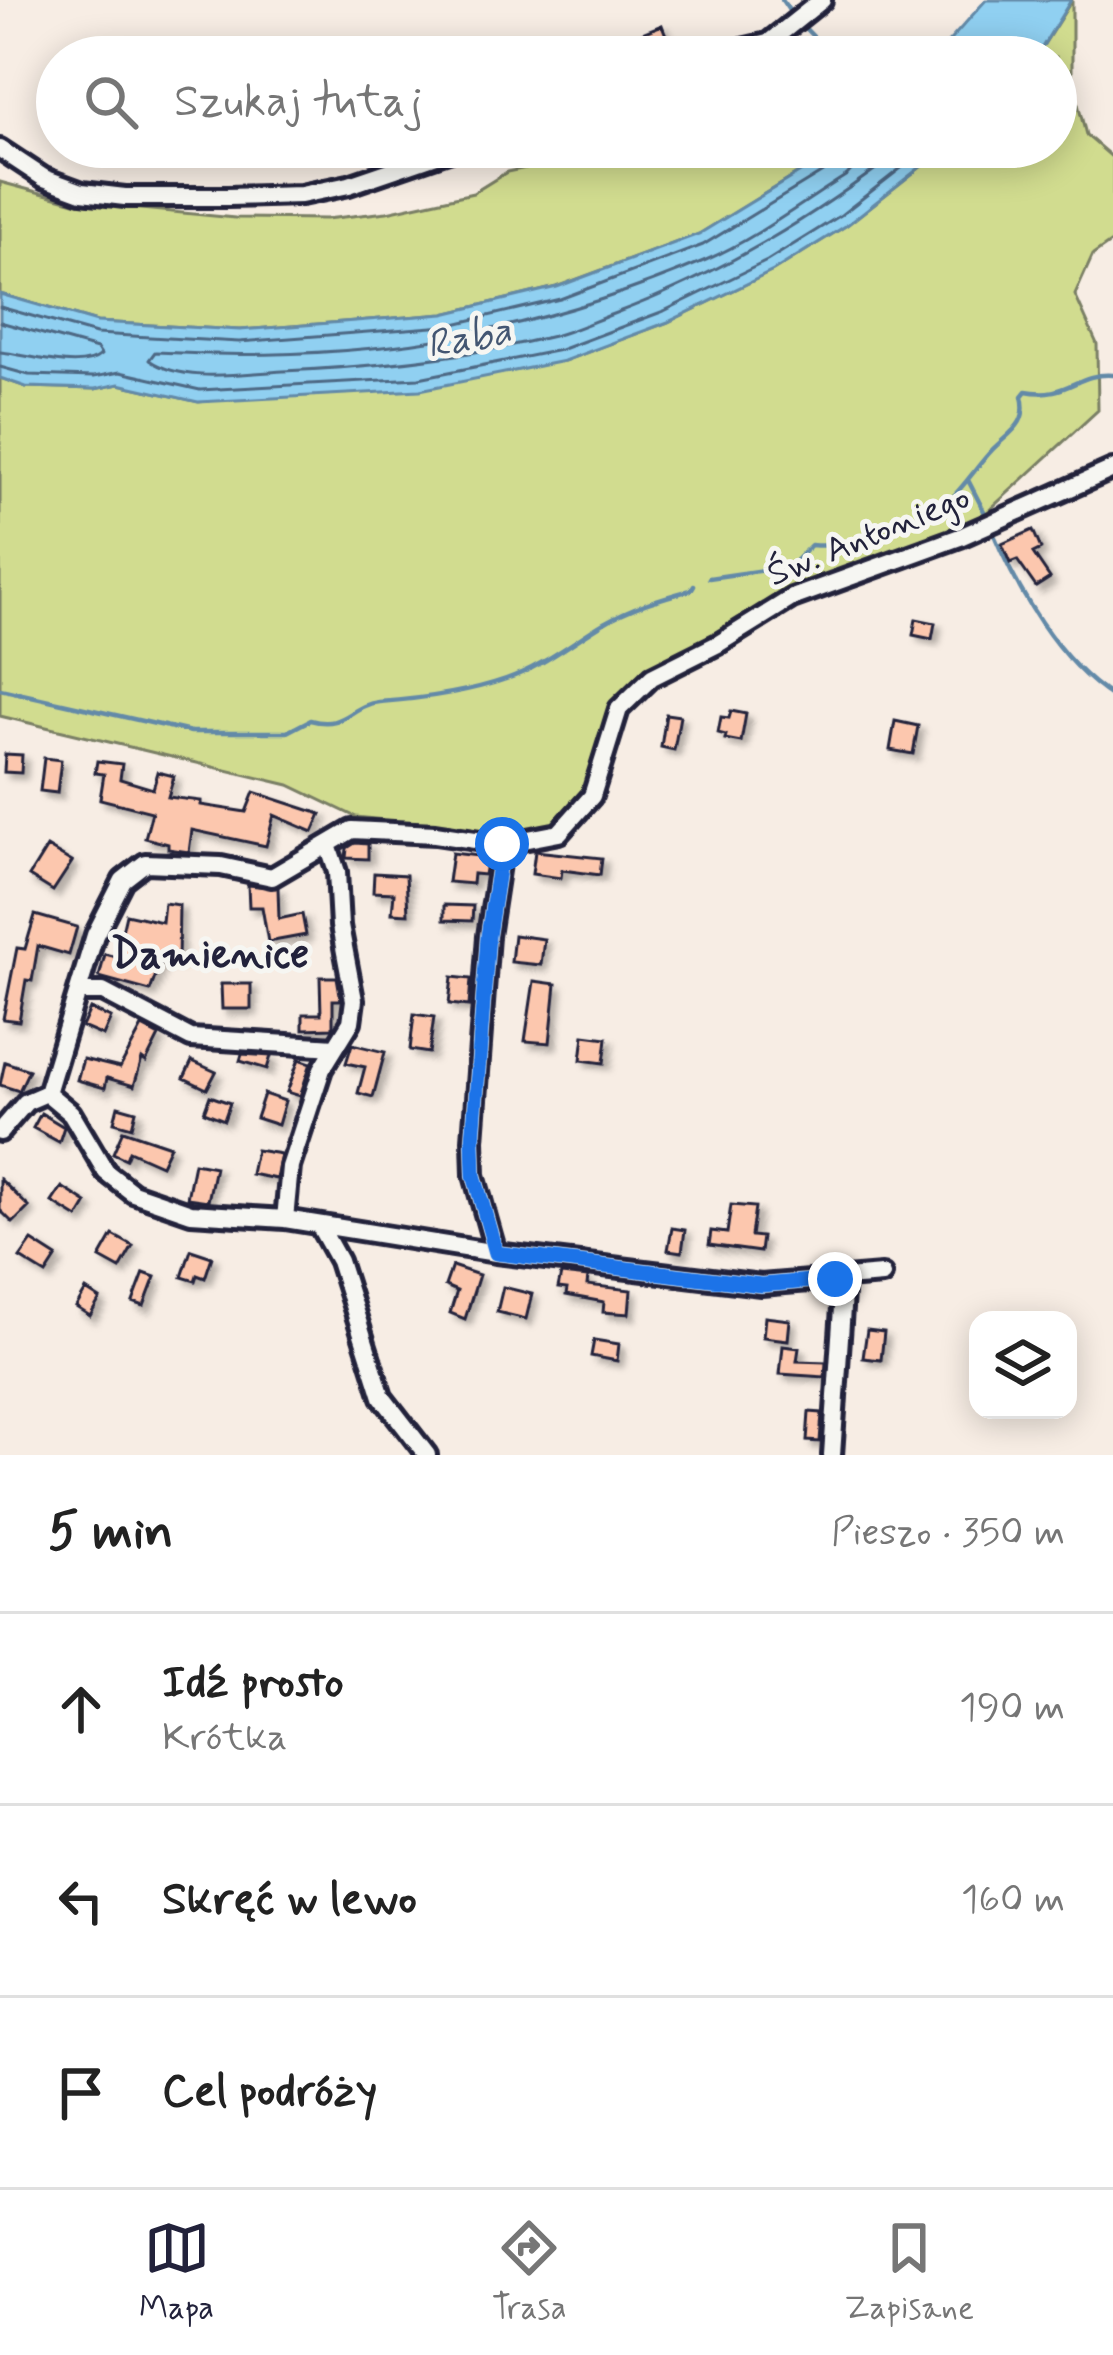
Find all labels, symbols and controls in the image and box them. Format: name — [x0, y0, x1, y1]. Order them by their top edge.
search box — [36, 36, 1077, 168]
icon: search — [78, 69, 144, 135]
text: Szukaj tutaj — [174, 73, 423, 132]
water label: Raba — [422, 306, 516, 372]
street label: Św. Antoniego — [761, 475, 977, 599]
route start — [475, 817, 529, 871]
district label: Damienice — [111, 928, 309, 983]
route end — [808, 1252, 862, 1306]
map controls — [969, 1311, 1077, 1419]
button: layers — [969, 1311, 1077, 1419]
text: 5 min — [48, 1500, 173, 1566]
text: Pieszo · 350 m — [831, 1508, 1065, 1559]
text: Idź prosto — [162, 1654, 344, 1713]
icon: ahead — [48, 1676, 114, 1742]
text: 190 m — [959, 1683, 1065, 1734]
text: Krótka — [162, 1713, 287, 1764]
icon: left — [48, 1868, 114, 1934]
text: Skręć w lewo — [162, 1871, 417, 1930]
text: 160 m — [961, 1875, 1065, 1926]
icon: arrive — [48, 2060, 114, 2126]
text: Cel podróży — [162, 2063, 377, 2122]
tab: Mapa — [139, 2215, 214, 2331]
tab: Trasa — [492, 2215, 567, 2331]
tab: Zapisane — [845, 2215, 974, 2331]

